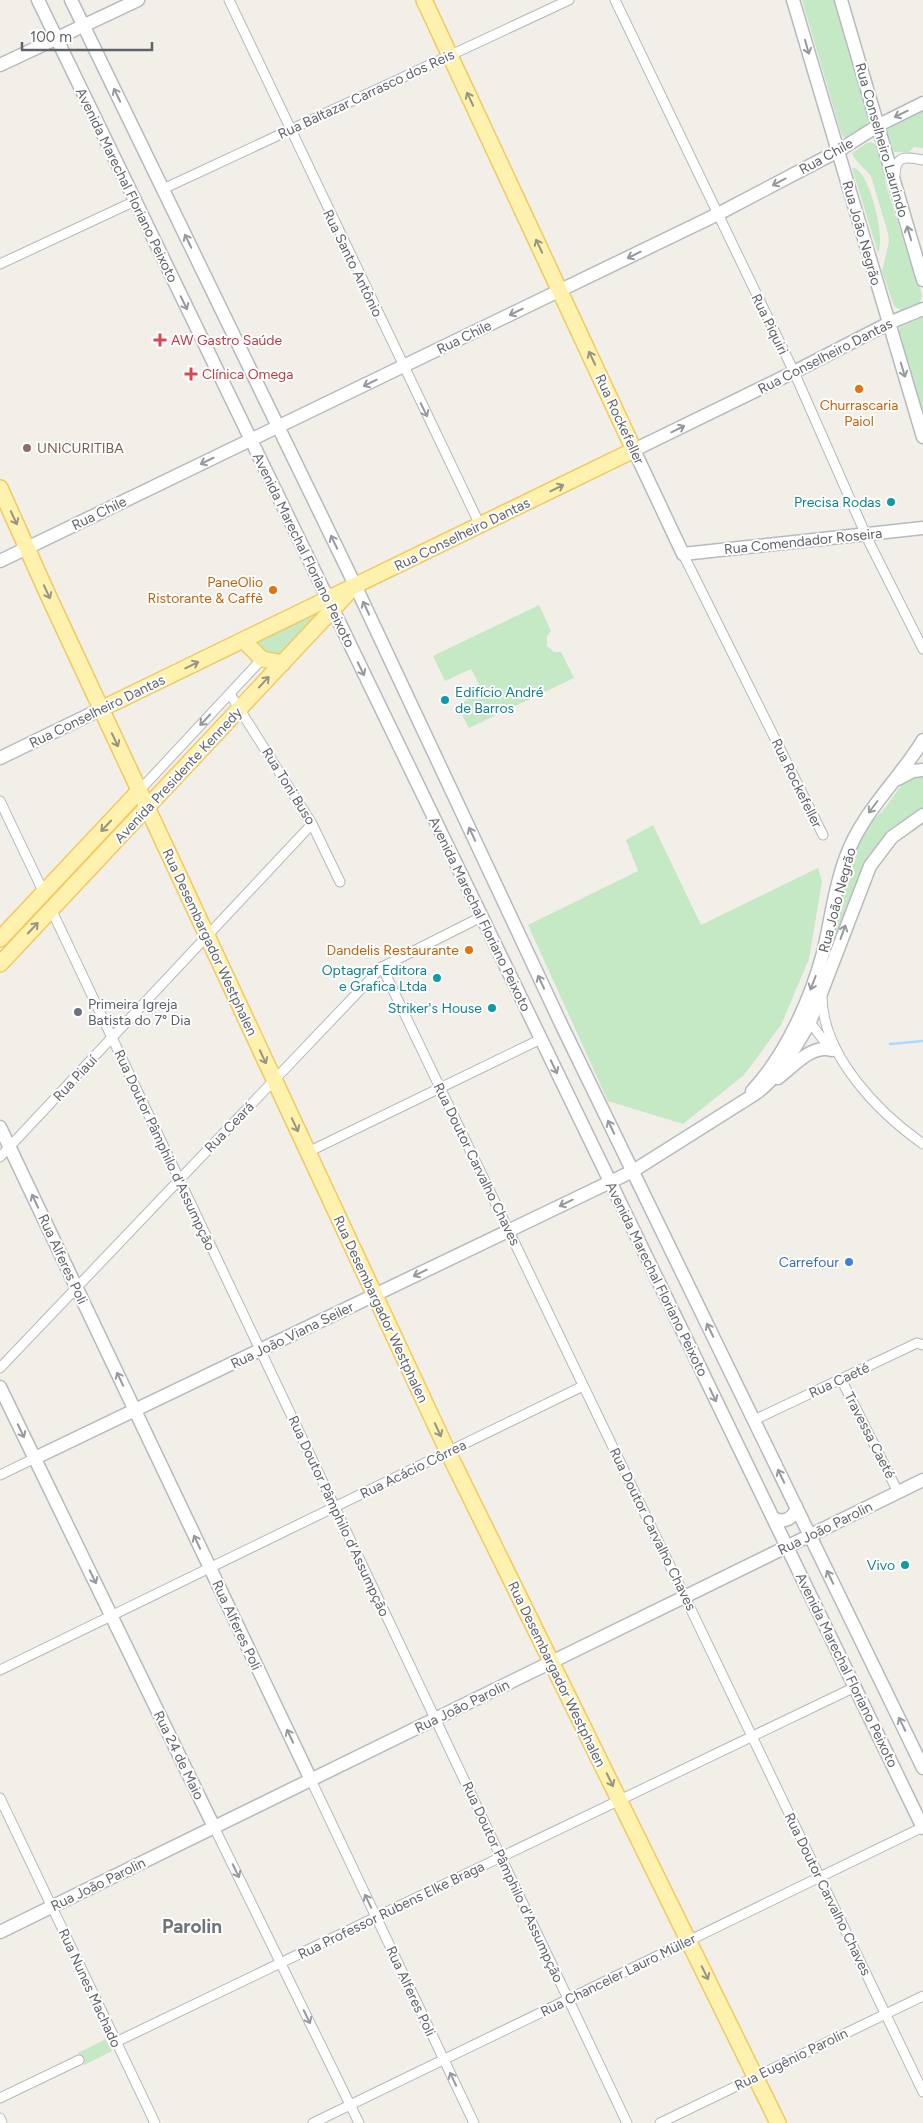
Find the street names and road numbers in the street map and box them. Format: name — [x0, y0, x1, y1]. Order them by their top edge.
street label: Rua Baltazar Carrasco dos Reis — [275, 46, 457, 143]
street label: Rua Conselheiro Laurindo — [851, 61, 912, 219]
street label: Avenida Marechal Floriano Peixoto — [72, 85, 181, 285]
street label: Rua Chile — [796, 135, 856, 178]
street label: Rua João Negrão — [838, 179, 885, 287]
street label: Rua Santo Antônio — [319, 207, 386, 320]
street label: Rua Piquiri — [748, 291, 792, 357]
street label: Rua Conselheiro Dantas — [755, 315, 895, 398]
street label: Rua Chile — [434, 317, 495, 358]
street label: Rua Rockefeller — [591, 372, 648, 467]
street label: Avenida Marechal Floriano Peixoto — [249, 450, 358, 650]
street label: Rua Chile — [69, 493, 130, 534]
street label: Rua Conselheiro Dantas — [392, 494, 533, 575]
street label: Rua Comendador Roseira — [723, 525, 883, 558]
street label: Rua Conselheiro Dantas — [27, 671, 168, 752]
street label: Avenida Presidente Kennedy — [111, 704, 246, 847]
street label: Rua Rockefeller — [768, 736, 826, 831]
street label: Rua Toni Buso — [258, 745, 319, 828]
street label: Avenida Marechal Floriano Peixoto — [425, 814, 534, 1014]
street label: Rua Desembargador Westphalen — [159, 846, 261, 1039]
street label: Rua João Negrão — [815, 846, 860, 954]
street label: Rua Doutor Pâmphilo d'Assumpção — [110, 1047, 219, 1253]
street label: Rua Piauí — [50, 1051, 101, 1105]
street label: Rua Doutor Carvalho Chaves — [430, 1080, 523, 1248]
street label: Rua Ceará — [201, 1098, 258, 1156]
street label: Avenida Marechal Floriano Peixoto — [602, 1179, 711, 1379]
street label: Rua Alferes Poli — [34, 1212, 91, 1307]
street label: Rua Desembargador Westphalen — [330, 1213, 432, 1406]
street label: Rua João Viana Seiler — [228, 1298, 357, 1373]
street label: Rua Caeté — [806, 1359, 873, 1402]
street label: Travessa Caeté — [840, 1389, 899, 1482]
street label: Rua Doutor Pâmphilo d'Assumpção — [284, 1413, 393, 1619]
street label: Rua Acácio Côrrea — [357, 1436, 469, 1503]
street label: Rua Doutor Carvalho Chaves — [606, 1445, 699, 1613]
street label: Rua João Parolin — [775, 1498, 876, 1559]
street label: Avenida Marechal Floriano Peixoto — [792, 1570, 901, 1770]
street label: Rua Alferes Poli — [208, 1578, 265, 1673]
street label: Rua Desembargador Westphalen — [504, 1579, 609, 1770]
street label: Rua João Parolin — [412, 1676, 513, 1737]
street label: Rua 24 de Maio — [150, 1708, 207, 1802]
street label: Rua Doutor Pâmphilo d'Assumpção — [458, 1779, 567, 1985]
street label: Rua Doutor Carvalho Chaves — [781, 1810, 874, 1978]
street label: Rua João Parolin — [48, 1854, 149, 1915]
street label: Rua Professor Rubens Elke Braga — [295, 1858, 487, 1963]
street label: Rua Nunes Machado — [55, 1926, 125, 2050]
street label: Rua Chanceler Lauro Müller — [538, 1930, 699, 2021]
street label: Rua Alferes Poli — [382, 1944, 439, 2039]
street label: Rua Eugênio Parolin — [732, 2025, 851, 2094]

